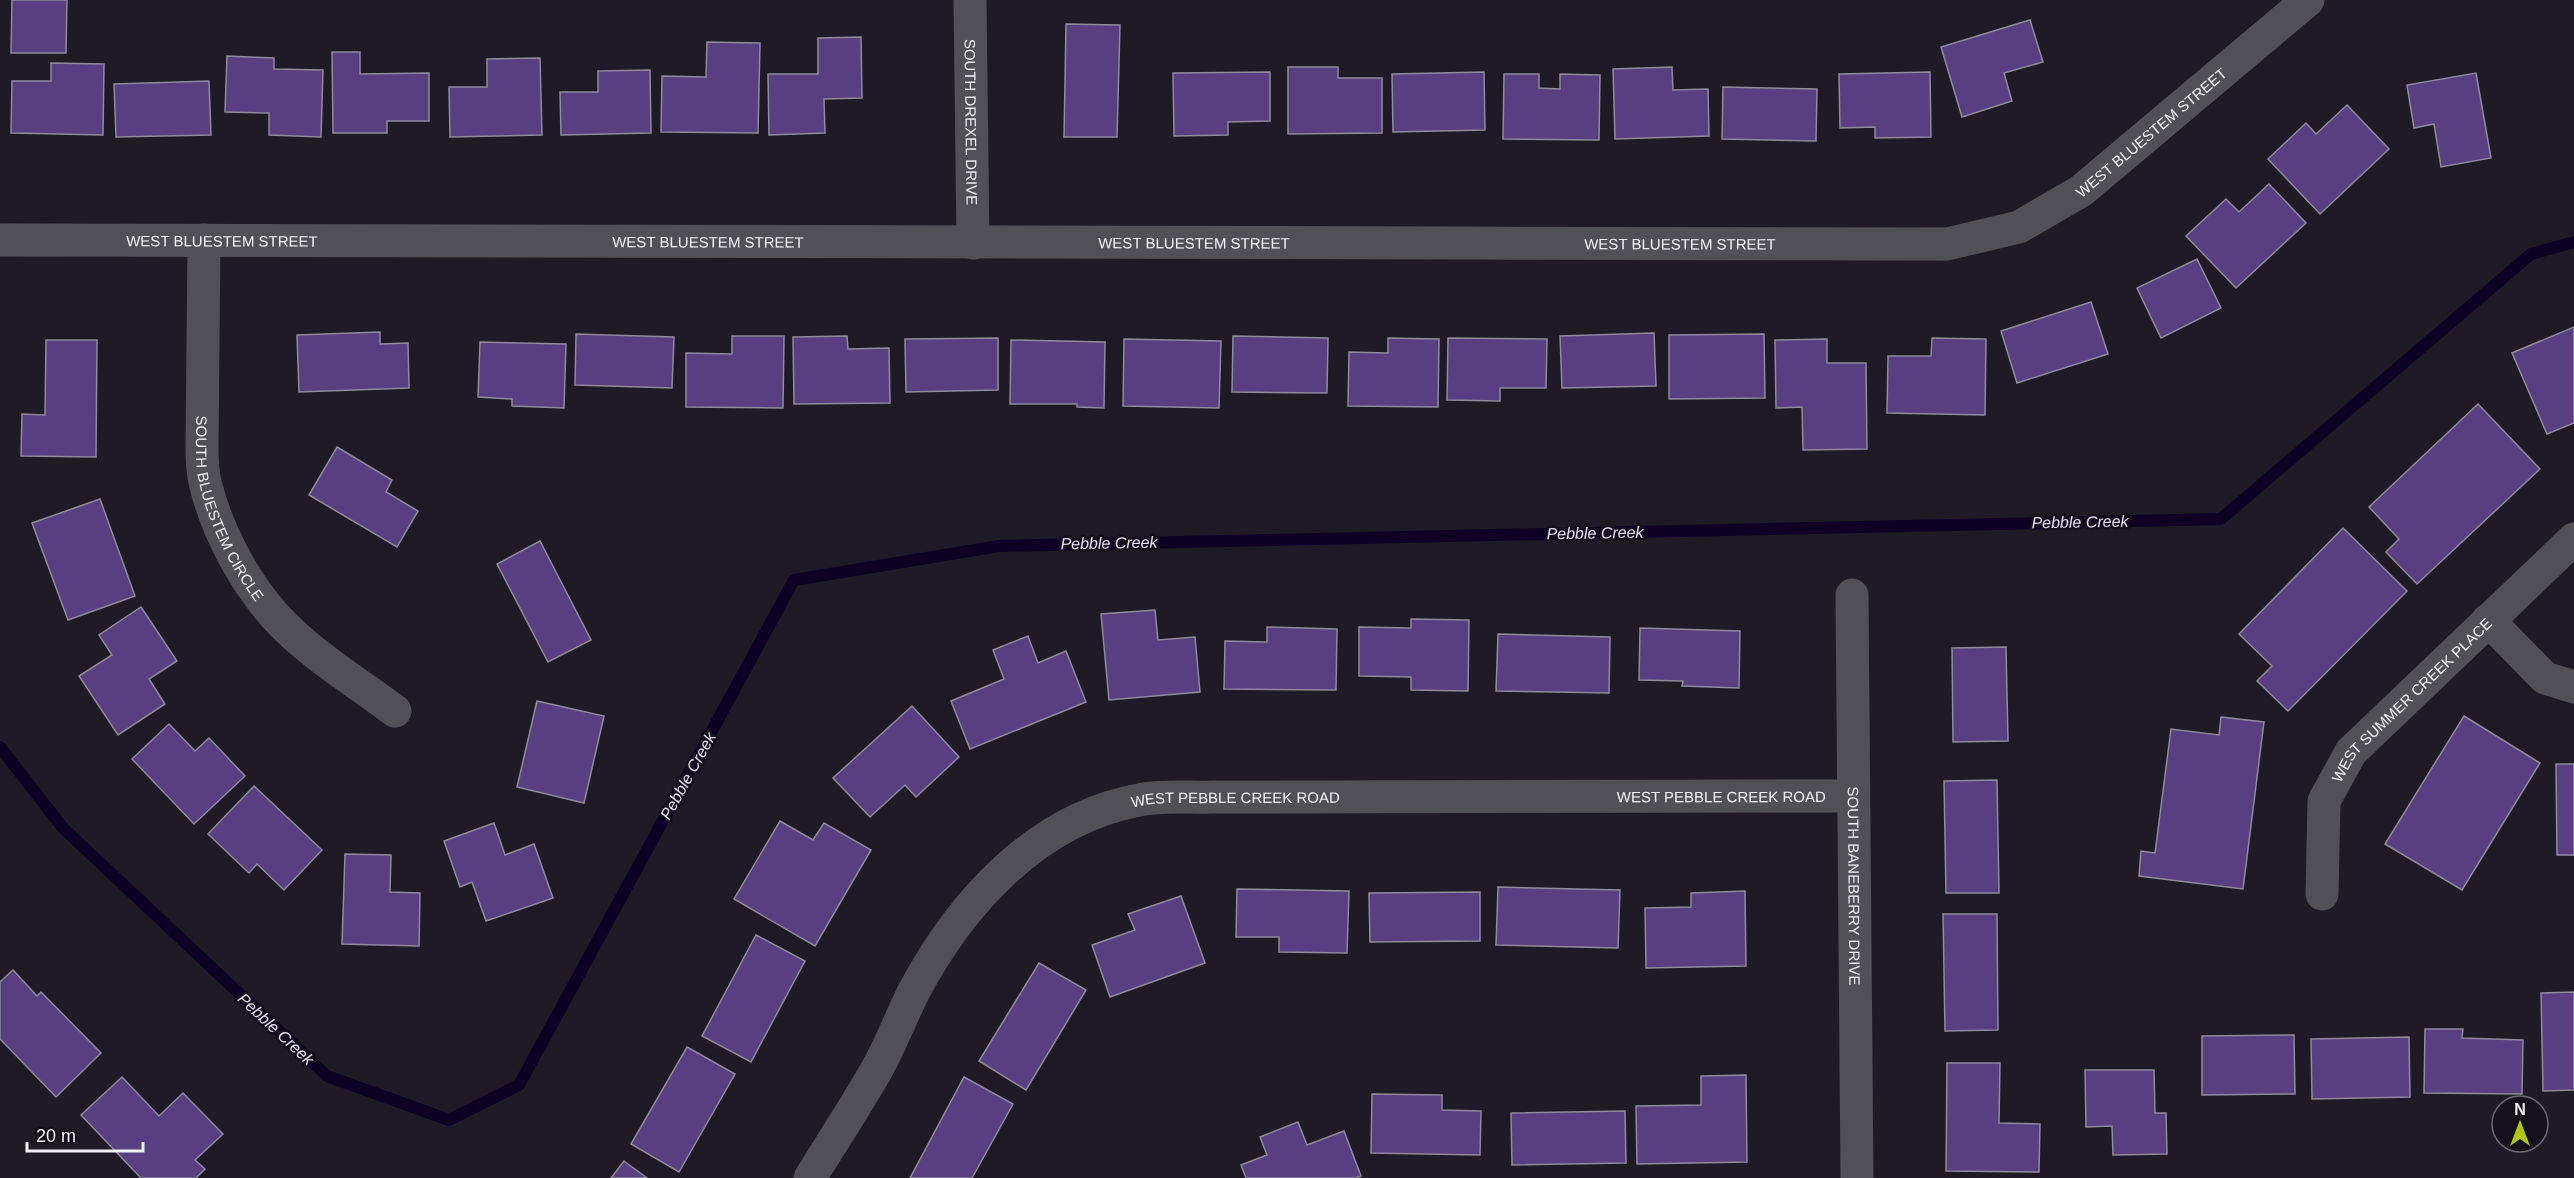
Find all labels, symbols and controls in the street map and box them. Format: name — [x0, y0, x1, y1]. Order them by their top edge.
street label: SOUTH DREXEL DRIVE — [962, 39, 981, 205]
street label: WEST BLUESTEM STREET — [2072, 64, 2230, 200]
street label: WEST BLUESTEM STREET — [126, 232, 318, 249]
street label: WEST BLUESTEM STREET — [612, 233, 804, 250]
street label: WEST BLUESTEM STREET — [1098, 234, 1290, 251]
street label: WEST BLUESTEM STREET — [1584, 235, 1776, 252]
street label: SOUTH BLUESTEM CIRCLE — [193, 415, 268, 604]
water label: Pebble Creek — [2031, 513, 2130, 531]
water label: Pebble Creek — [1546, 524, 1645, 542]
water label: Pebble Creek — [1060, 534, 1159, 552]
street label: WEST SUMMER CREEK PLACE — [2328, 614, 2495, 785]
water label: Pebble Creek — [657, 729, 719, 823]
street label: SOUTH BANEBERRY DRIVE — [1845, 786, 1864, 985]
street label: WEST PEBBLE CREEK ROAD — [1129, 788, 1340, 810]
street label: WEST PEBBLE CREEK ROAD — [1617, 788, 1826, 805]
water label: Pebble Creek — [235, 990, 318, 1069]
north arrow — [2490, 1094, 2550, 1154]
text: N — [2514, 1101, 2526, 1118]
scale bar — [27, 1115, 142, 1153]
text: 20 m — [36, 1126, 76, 1146]

